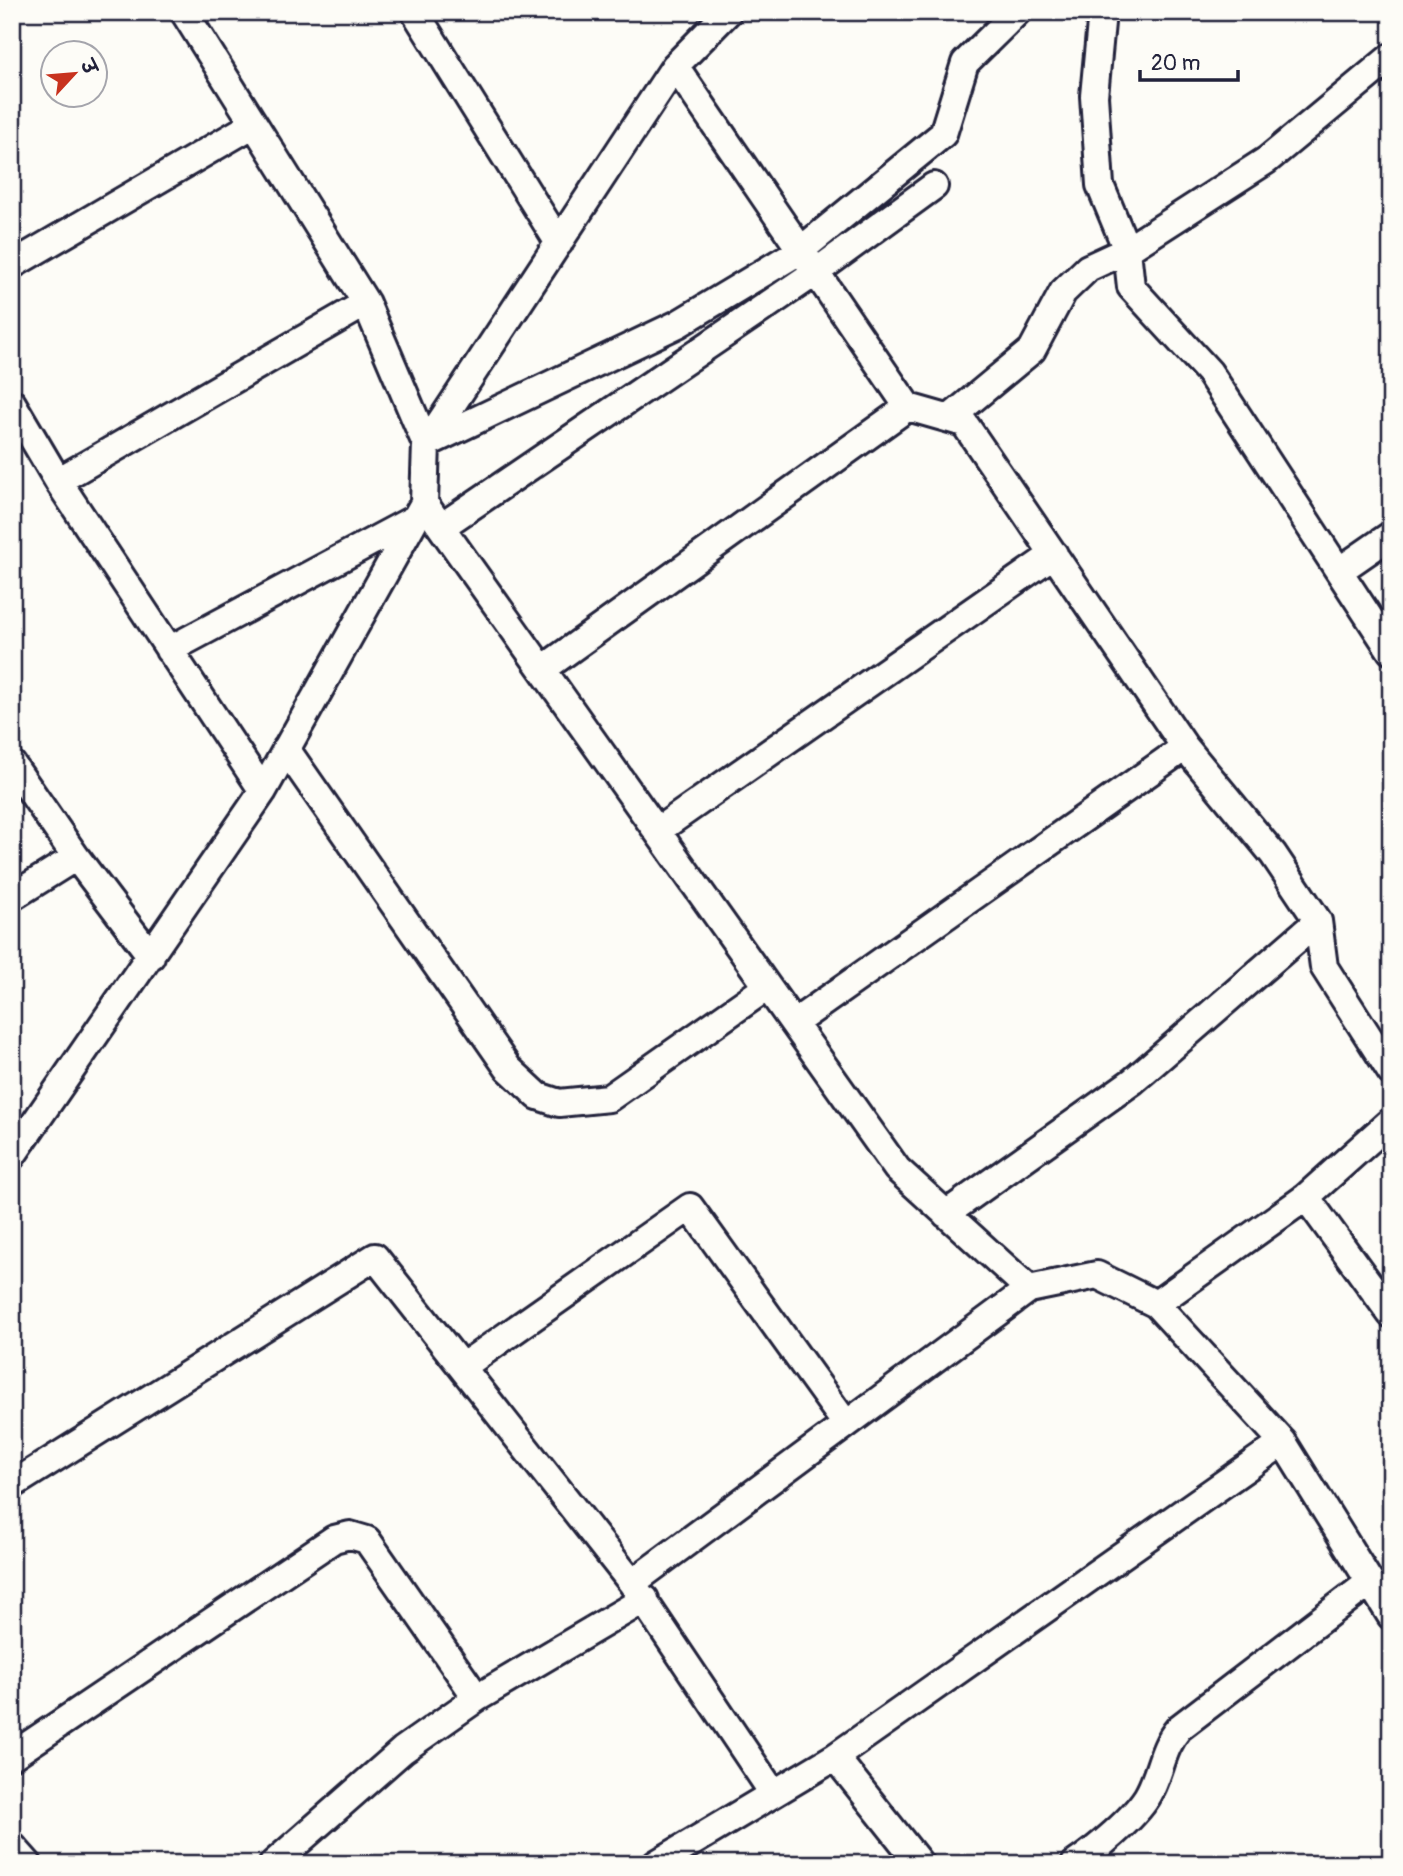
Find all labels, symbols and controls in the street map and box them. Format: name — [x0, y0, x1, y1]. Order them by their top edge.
north arrow — [38, 38, 108, 108]
scale bar — [1140, 38, 1238, 82]
text: 20 m — [1151, 50, 1200, 77]
text: उ — [74, 54, 103, 80]

